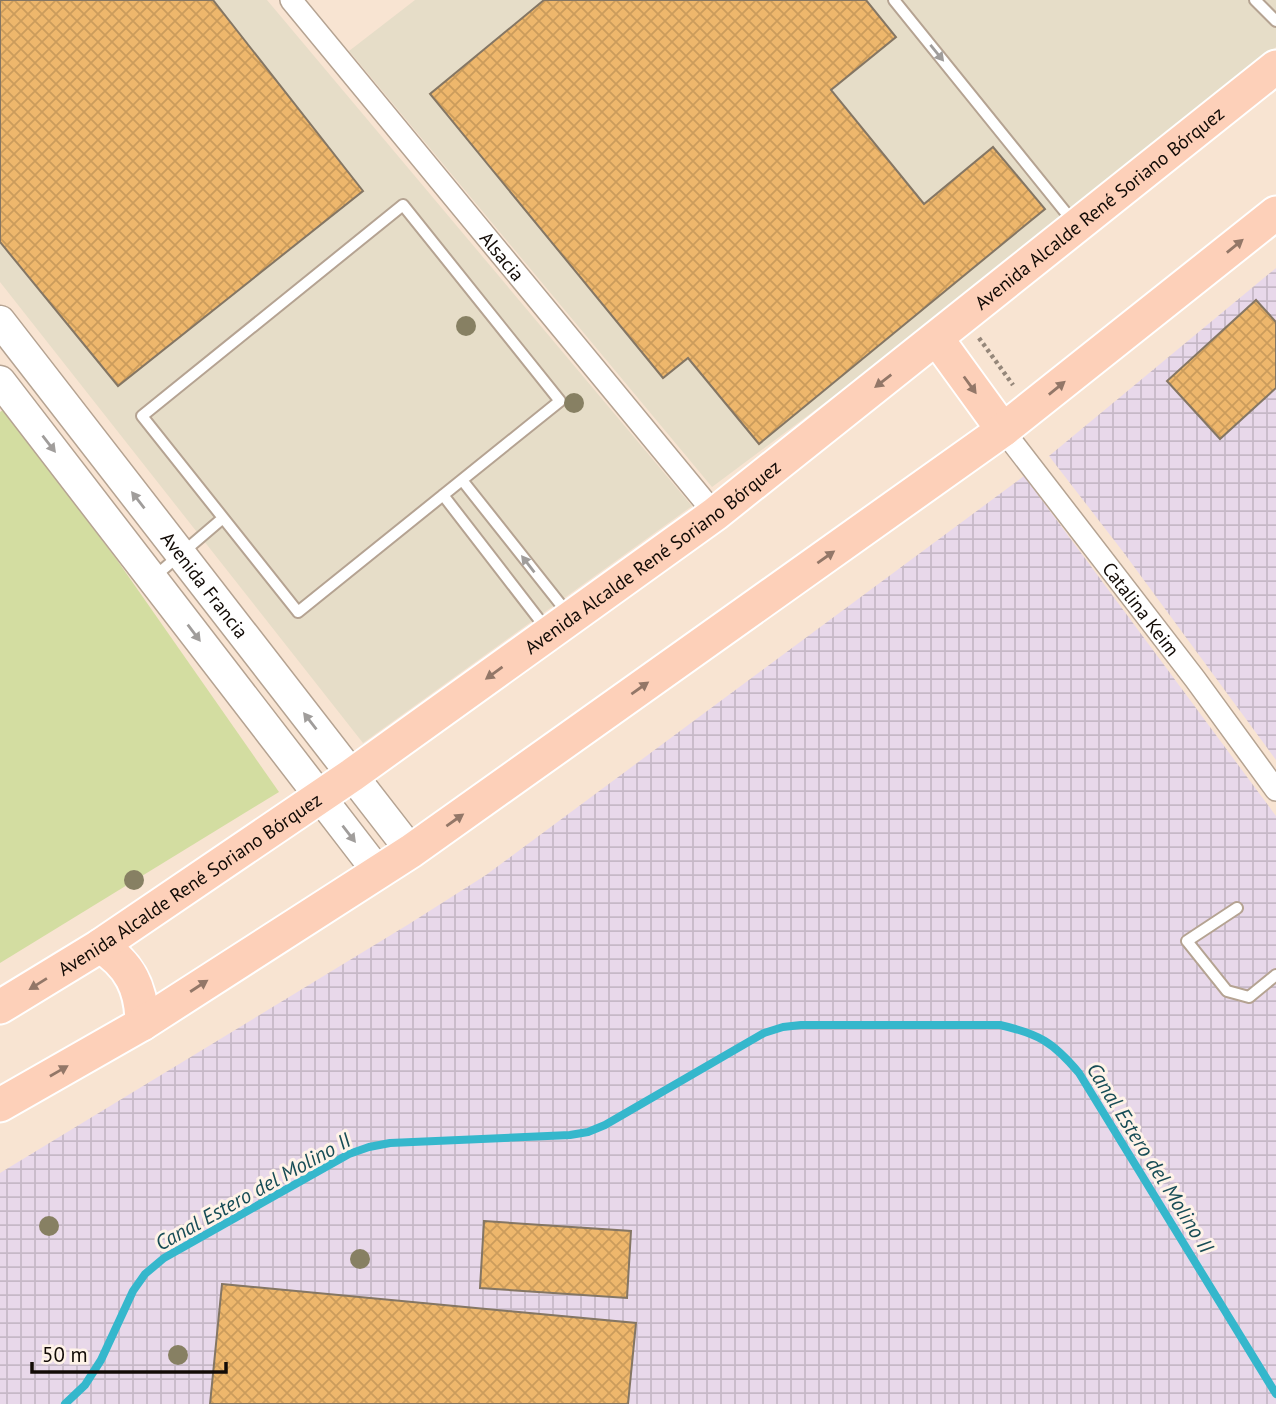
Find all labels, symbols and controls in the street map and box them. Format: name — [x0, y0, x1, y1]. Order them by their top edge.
one-way arrow — [929, 44, 944, 62]
street label: Avenida Alcalde René Soriano Bórquez — [970, 101, 1229, 315]
street label: Alsacia — [475, 226, 530, 286]
one-way arrow — [1226, 239, 1243, 254]
one-way arrow — [875, 374, 893, 389]
one-way arrow — [963, 376, 977, 394]
one-way arrow — [1048, 381, 1065, 396]
one-way arrow — [41, 434, 56, 452]
street label: Avenida Alcalde René Soriano Bórquez — [520, 455, 785, 659]
one-way arrow — [131, 491, 146, 509]
street label: Avenida Francia — [156, 527, 254, 643]
one-way arrow — [817, 550, 835, 564]
one-way arrow — [522, 555, 536, 573]
street label: Catalina Keim — [1097, 557, 1185, 661]
one-way arrow — [186, 623, 201, 641]
one-way arrow — [485, 666, 503, 680]
one-way arrow — [631, 681, 649, 695]
one-way arrow — [303, 712, 317, 730]
street label: Avenida Alcalde René Soriano Bórquez — [53, 787, 326, 981]
one-way arrow — [446, 813, 464, 827]
one-way arrow — [341, 825, 355, 843]
one-way arrow — [29, 977, 48, 990]
one-way arrow — [190, 980, 209, 993]
water label: Canal Estero del Molino II — [1081, 1058, 1221, 1259]
one-way arrow — [50, 1065, 69, 1077]
water label: Canal Estero del Molino II — [150, 1126, 356, 1257]
scale bar — [32, 1330, 226, 1374]
text: 50 m — [42, 1341, 88, 1368]

